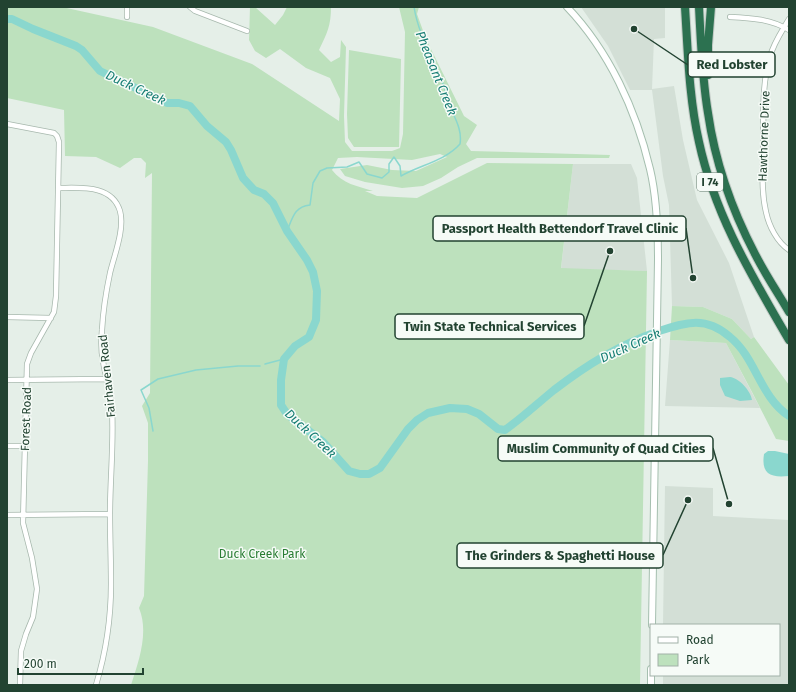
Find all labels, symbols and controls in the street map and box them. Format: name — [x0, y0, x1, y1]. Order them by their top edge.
water label: Pheasant Creek — [413, 29, 460, 118]
callout: Red Lobster — [688, 52, 775, 77]
text: Red Lobster — [696, 57, 768, 72]
water label: Duck Creek — [103, 67, 168, 108]
street label: Hawthorne Drive — [755, 90, 773, 182]
road number: I 74 — [697, 173, 723, 191]
callout: Passport Health Bettendorf Travel Clinic — [433, 216, 686, 241]
text: Passport Health Bettendorf Travel Clinic — [442, 221, 679, 236]
callout: Twin State Technical Services — [395, 314, 584, 339]
text: Twin State Technical Services — [403, 319, 577, 334]
water label: Duck Creek — [598, 326, 663, 365]
street label: Fairhaven Road — [96, 334, 118, 418]
street label: Forest Road — [18, 387, 34, 451]
water label: Duck Creek — [282, 406, 339, 461]
callout: Muslim Community of Quad Cities — [498, 436, 713, 461]
text: Muslim Community of Quad Cities — [507, 441, 706, 456]
callout: The Grinders & Spaghetti House — [457, 543, 663, 568]
park label: Duck Creek Park — [219, 547, 306, 561]
text: The Grinders & Spaghetti House — [465, 548, 655, 563]
legend — [650, 624, 780, 676]
text: Road — [686, 633, 714, 647]
scale bar — [18, 650, 143, 676]
text: Park — [686, 653, 710, 667]
text: 200 m — [24, 657, 57, 671]

